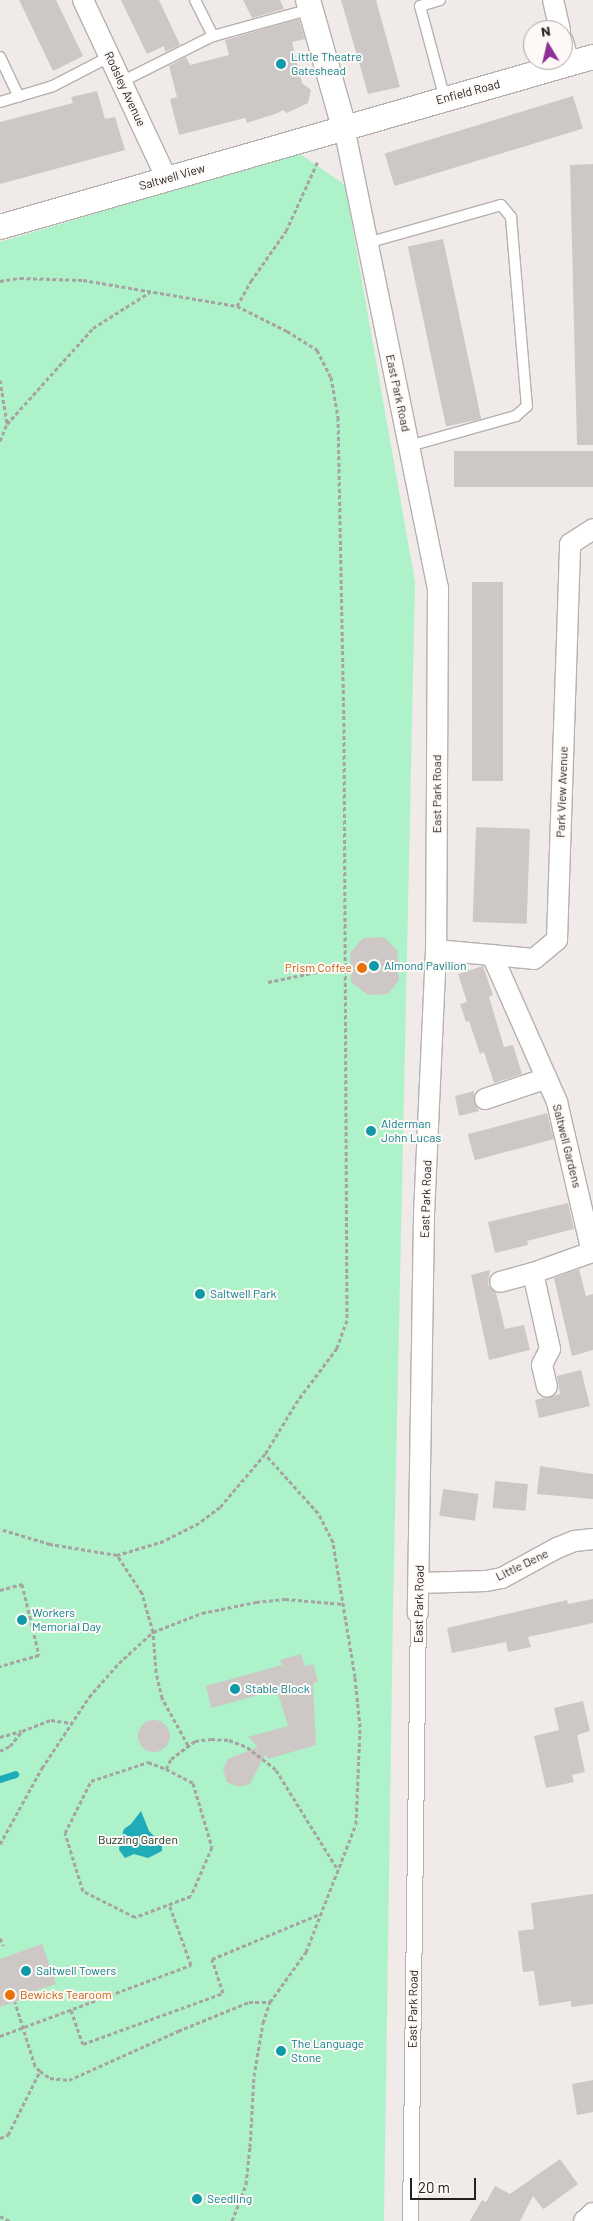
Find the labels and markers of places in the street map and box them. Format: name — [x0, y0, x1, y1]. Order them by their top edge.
place label: Little Theatre Gateshead — [291, 50, 362, 78]
marker: Little Theatre Gateshead — [275, 58, 287, 70]
place label: Almond Pavilion — [384, 959, 466, 973]
marker: Almond Pavilion — [368, 960, 380, 972]
place label: Prism Coffee — [285, 961, 352, 975]
marker: Prism Coffee — [356, 962, 368, 974]
place label: Alderman John Lucas — [381, 1117, 441, 1145]
marker: Alderman John Lucas — [365, 1125, 377, 1137]
place label: Saltwell Park — [210, 1287, 277, 1301]
marker: Saltwell Park — [194, 1288, 206, 1300]
place label: Workers Memorial Day — [32, 1606, 101, 1634]
marker: Workers Memorial Day — [16, 1614, 28, 1626]
place label: Stable Block — [245, 1682, 310, 1696]
marker: Stable Block — [229, 1683, 241, 1695]
place label: Saltwell Towers — [36, 1964, 116, 1978]
marker: Saltwell Towers — [20, 1965, 32, 1977]
place label: Bewicks Tearoom — [20, 1988, 112, 2002]
marker: Bewicks Tearoom — [4, 1989, 16, 2001]
place label: The Language Stone — [291, 2037, 364, 2065]
marker: The Language Stone — [275, 2045, 287, 2057]
place label: Seedling — [207, 2192, 252, 2206]
marker: Seedling — [191, 2193, 203, 2205]

